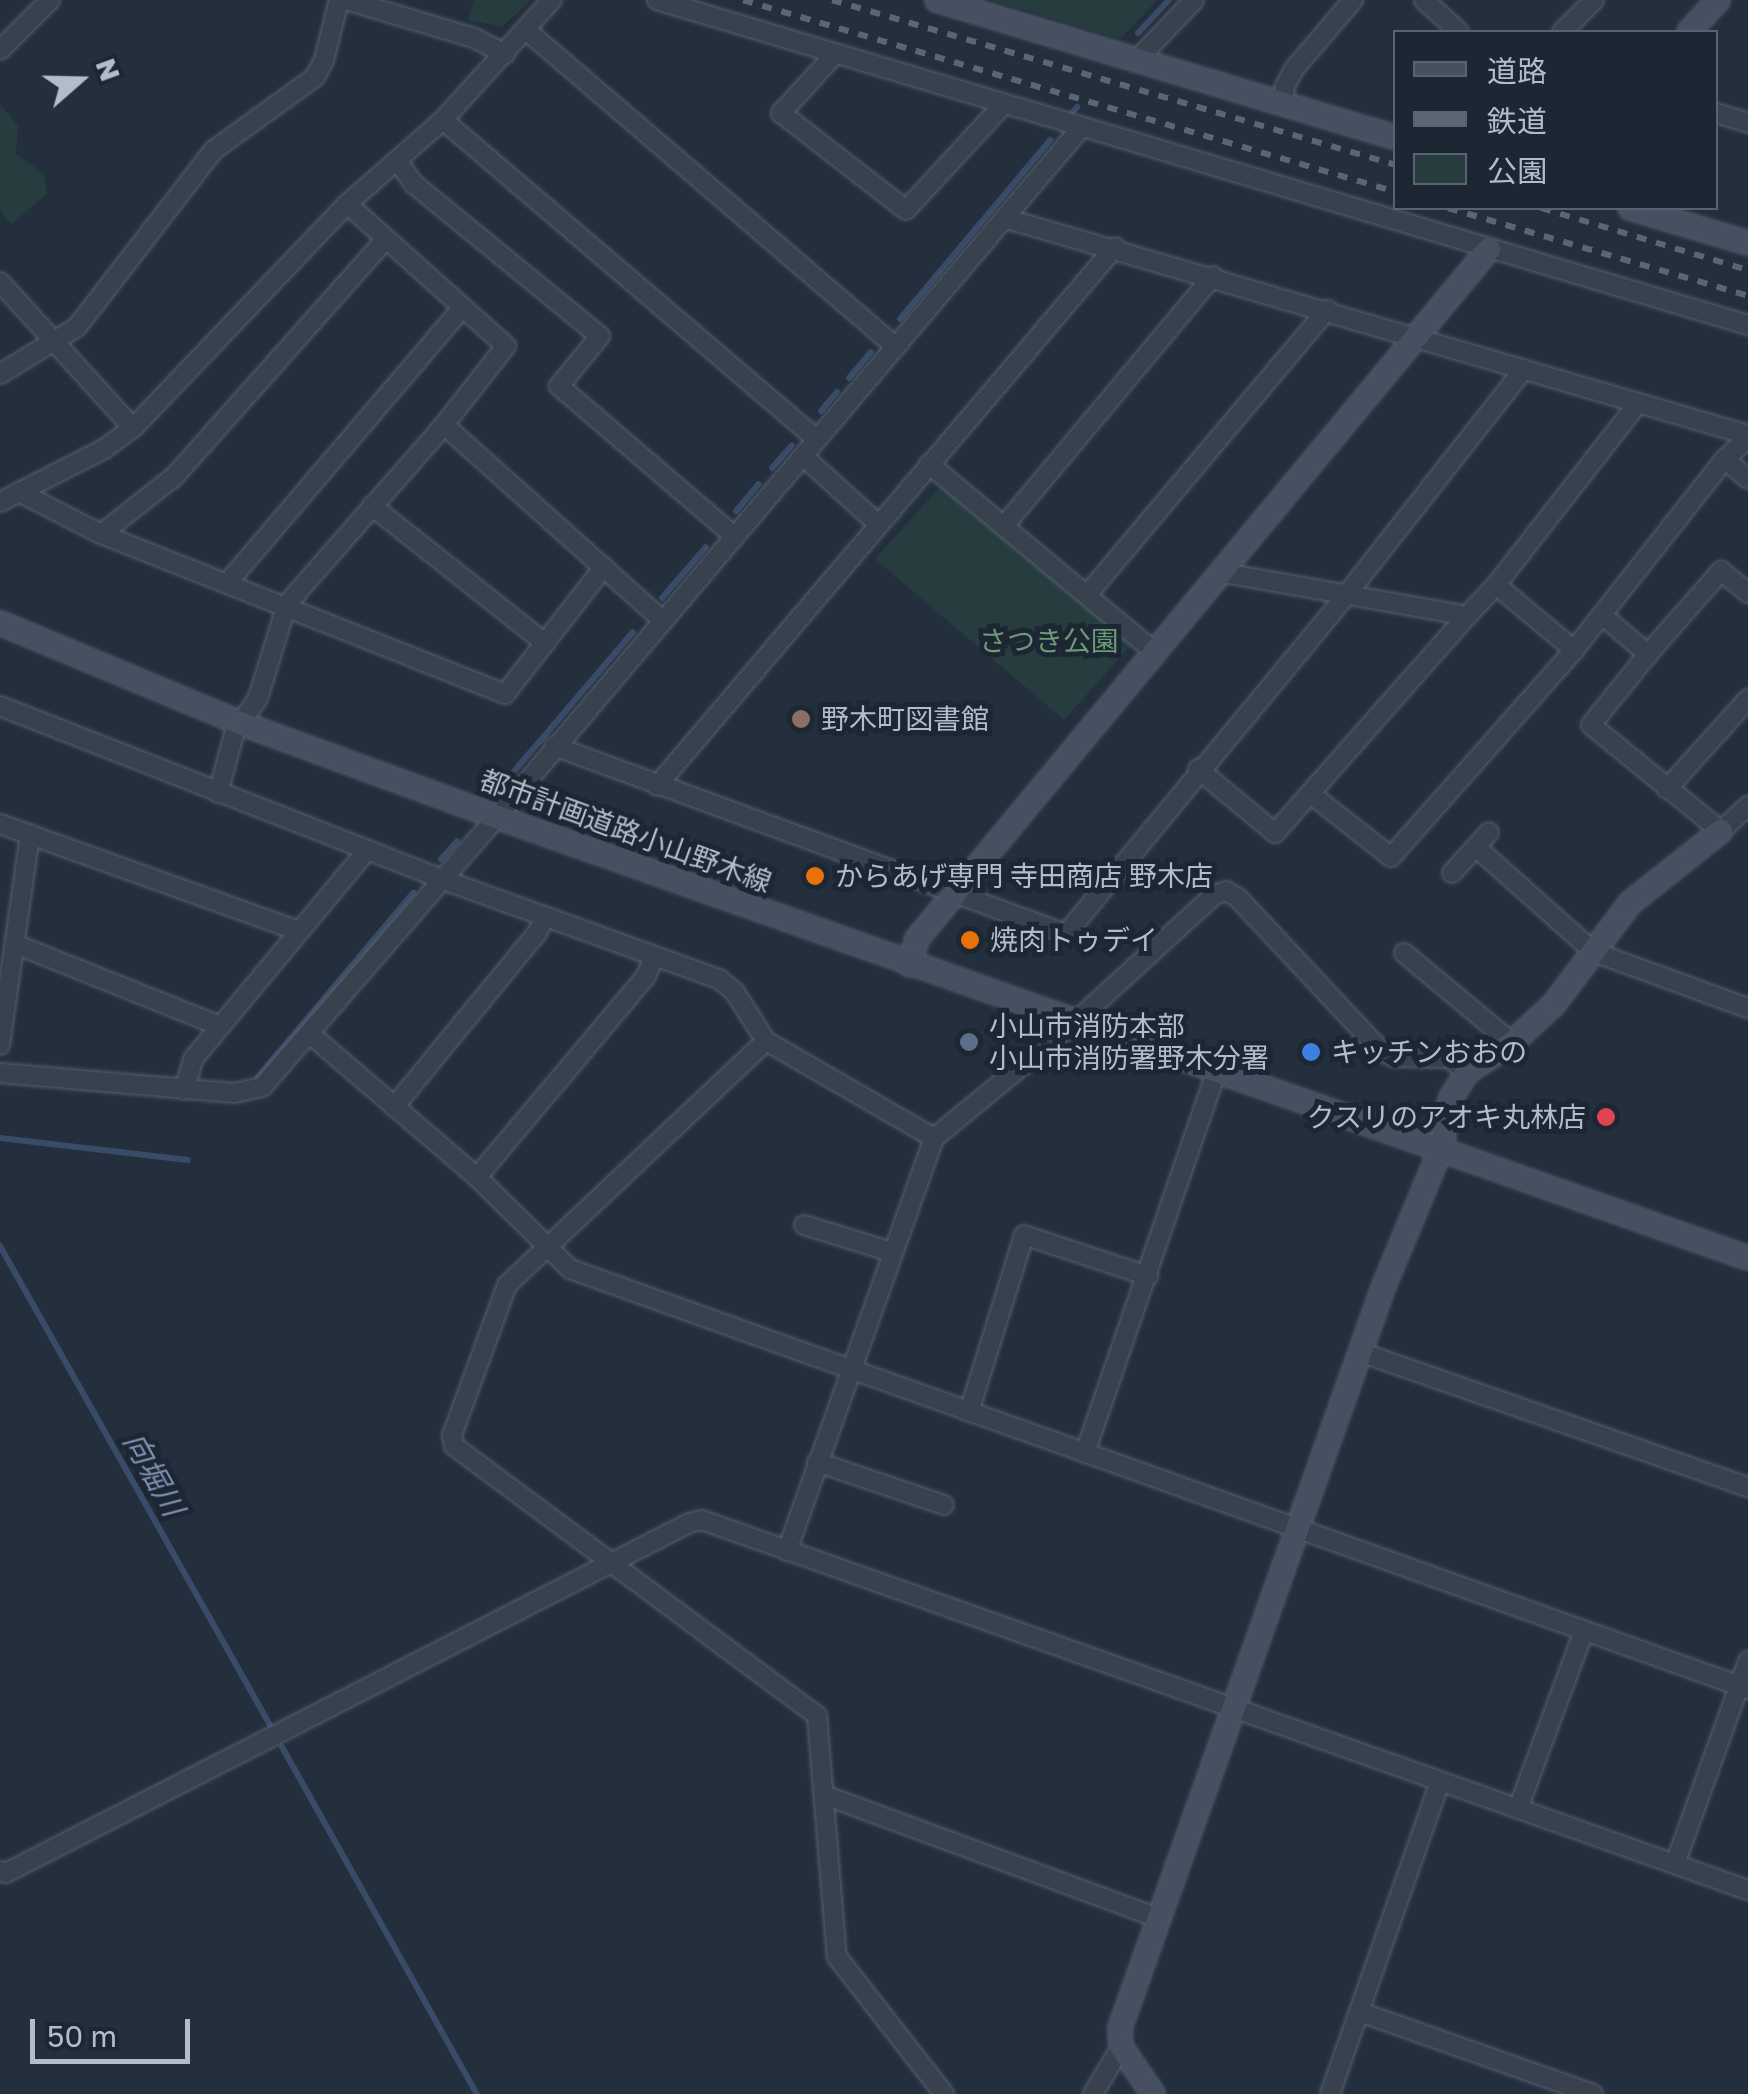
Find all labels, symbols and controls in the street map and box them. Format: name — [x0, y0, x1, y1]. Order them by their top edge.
north arrow — [30, 30, 130, 130]
legend — [1393, 30, 1718, 210]
text: 道路 — [1487, 53, 1547, 89]
text: N — [90, 54, 128, 85]
text: 鉄道 — [1487, 103, 1547, 139]
text: 公園 — [1487, 153, 1547, 189]
park label: さつき公園 — [979, 624, 1119, 658]
place label: 野木町図書館 — [821, 702, 989, 736]
marker: 野木町図書館 — [790, 708, 812, 730]
street label: 都市計画道路小山野木線 — [476, 763, 776, 899]
place label: からあげ専門 寺田商店 野木店 — [835, 859, 1213, 893]
marker: からあげ専門 寺田商店 野木店 — [804, 865, 826, 887]
place label: 焼肉トゥデイ — [990, 923, 1158, 957]
marker: 焼肉トゥデイ — [959, 929, 981, 951]
place label: 小山市消防本部 小山市消防署野木分署 — [989, 1009, 1269, 1075]
marker: 小山市消防本部 小山市消防署野木分署 — [958, 1031, 980, 1053]
place label: キッチンおおの — [1331, 1035, 1527, 1069]
marker: キッチンおおの — [1300, 1041, 1322, 1063]
place label: クスリのアオキ丸林店 — [1306, 1100, 1586, 1134]
marker: クスリのアオキ丸林店 — [1595, 1106, 1617, 1128]
water label: 向堀川 — [116, 1426, 192, 1522]
scale bar — [35, 1999, 195, 2061]
text: 50 m — [47, 2018, 117, 2054]

